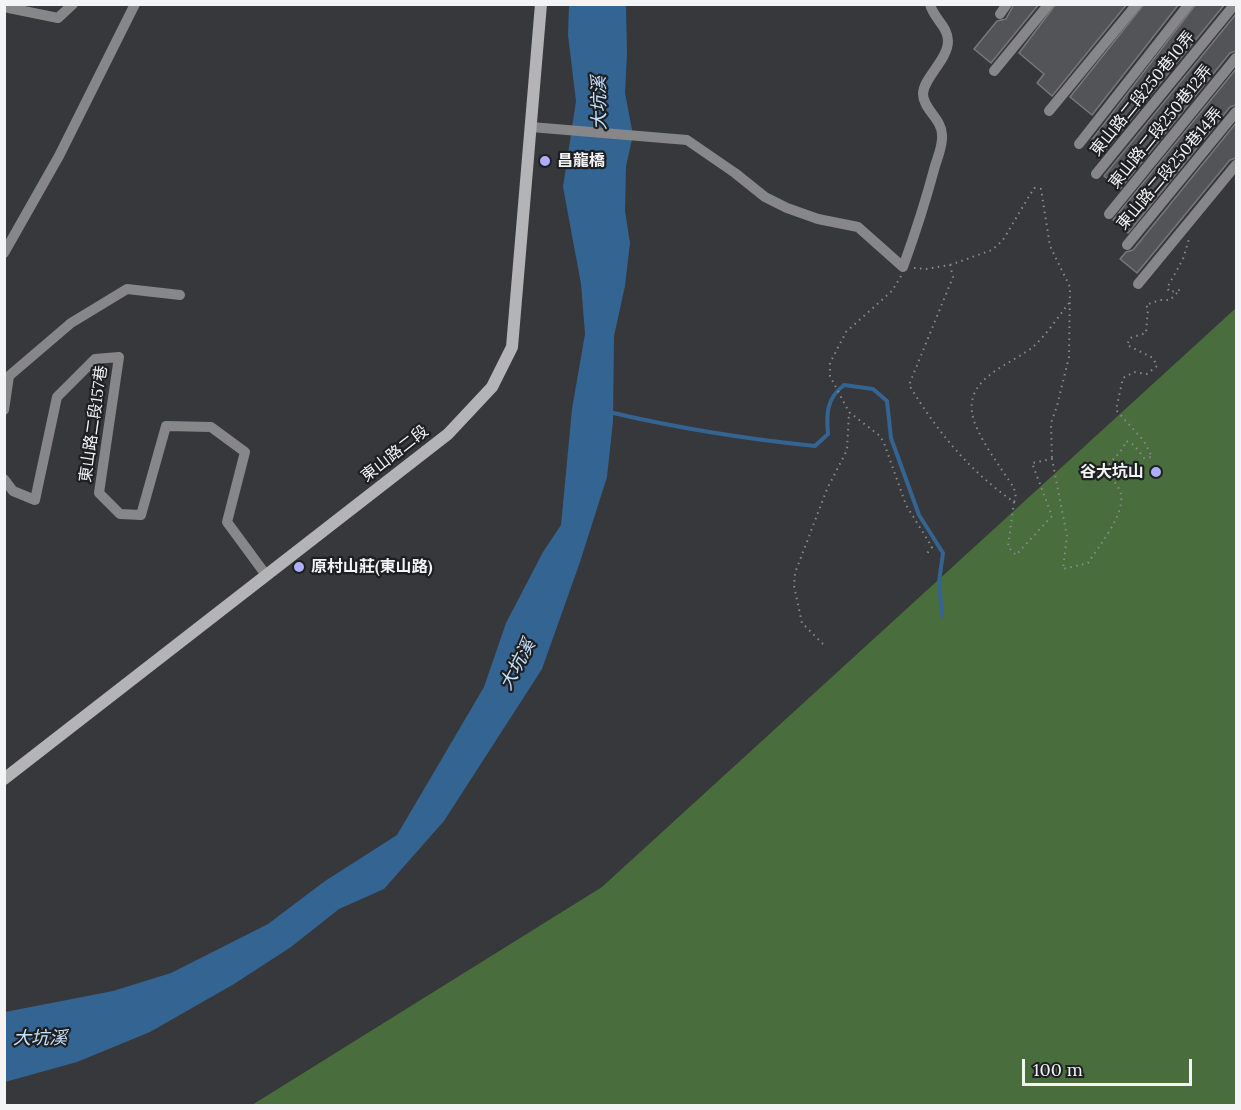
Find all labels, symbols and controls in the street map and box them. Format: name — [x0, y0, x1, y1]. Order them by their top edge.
street label: 東山路二段250巷10弄 — [1087, 28, 1199, 160]
street label: 東山路二段250巷12弄 — [1105, 61, 1217, 193]
water label: 大坑溪 — [589, 76, 611, 130]
street label: 東山路二段250巷14弄 — [1113, 104, 1227, 234]
place label: 昌龍橋 — [557, 151, 605, 171]
marker: 昌龍橋 — [538, 154, 552, 168]
street label: 東山路二段157巷 — [76, 364, 112, 484]
street label: 東山路二段 — [358, 422, 432, 486]
place label: 谷大坑山 — [1080, 462, 1144, 482]
marker: 谷大坑山 — [1149, 465, 1163, 479]
place label: 原村山莊(東山路) — [311, 557, 432, 577]
marker: 原村山莊(東山路) — [292, 560, 306, 574]
water label: 大坑溪 — [496, 636, 540, 694]
water label: 大坑溪 — [13, 1028, 67, 1050]
scale bar — [1025, 1047, 1194, 1085]
text: 100 m — [1033, 1058, 1083, 1081]

